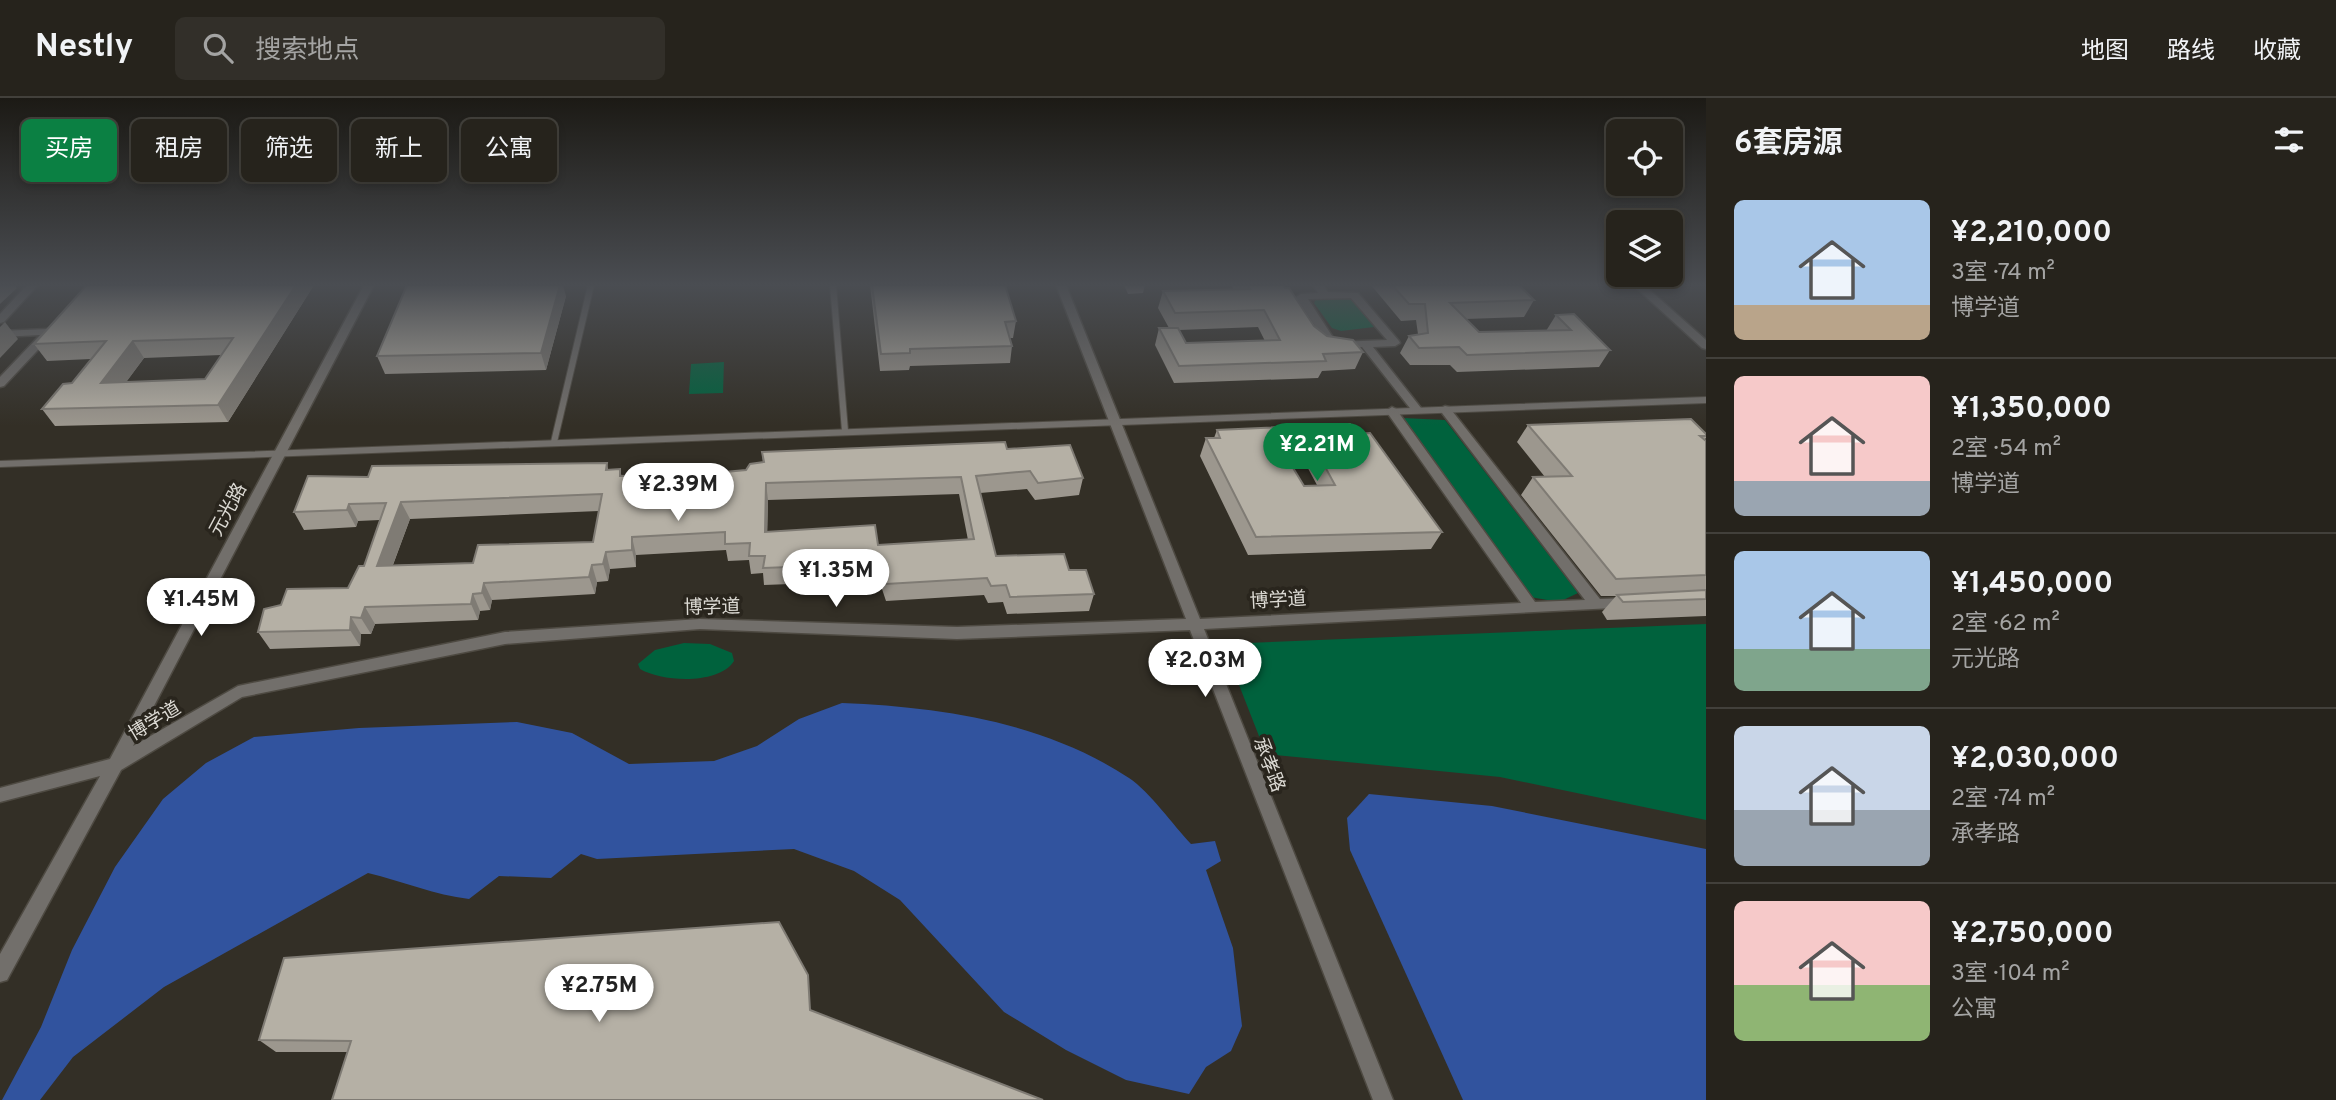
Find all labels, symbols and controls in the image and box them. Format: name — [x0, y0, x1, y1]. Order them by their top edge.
search box — [175, 17, 665, 80]
text: Nestly — [35, 27, 133, 69]
icon: search — [199, 29, 237, 67]
text: 搜索地点 — [255, 35, 359, 68]
text: 地图 — [2081, 37, 2129, 67]
text: 路线 — [2167, 37, 2215, 67]
text: 收藏 — [2253, 37, 2301, 67]
chip: 买房 — [21, 119, 117, 182]
chip: 租房 — [131, 119, 227, 182]
chip: 筛选 — [241, 119, 337, 182]
chip: 新上 — [351, 119, 447, 182]
chip: 公寓 — [461, 119, 557, 182]
map controls — [1606, 119, 1683, 287]
button: locate — [1606, 119, 1683, 196]
icon: filters — [2270, 121, 2308, 159]
text: 6套房源 — [1734, 126, 1842, 163]
button: layers — [1606, 210, 1683, 287]
text: ¥2,210,000 — [1951, 215, 2112, 252]
icon: home — [1790, 228, 1874, 312]
text: 3室 · 74 m² — [1951, 259, 2055, 288]
text: 博学道 — [1951, 295, 2020, 324]
text: ¥1,350,000 — [1951, 391, 2112, 428]
icon: home — [1790, 404, 1874, 488]
pin: ¥2.21M — [1260, 424, 1374, 483]
text: ¥2.21M — [1279, 431, 1355, 460]
text: 2室 · 54 m² — [1951, 435, 2061, 464]
pin: ¥2.39M — [621, 464, 735, 523]
text: ¥2.39M — [638, 471, 718, 500]
text: 博学道 — [1951, 471, 2020, 500]
street label: 元光路 — [205, 479, 253, 541]
pin: ¥1.35M — [779, 550, 893, 609]
text: ¥1.35M — [798, 557, 874, 586]
text: ¥1,450,000 — [1951, 566, 2113, 603]
pin: ¥1.45M — [144, 578, 258, 638]
icon: home — [1790, 579, 1874, 663]
text: ¥1.45M — [163, 586, 239, 615]
street label: 博学道 — [1249, 588, 1307, 614]
street label: 博学道 — [683, 596, 741, 620]
text: 2室 · 62 m² — [1951, 610, 2060, 639]
pin: ¥2.03M — [1148, 640, 1262, 699]
text: 元光路 — [1951, 646, 2020, 675]
text: ¥2.03M — [1164, 647, 1246, 676]
street label: 博学道 — [124, 697, 186, 747]
street label: 承孝路 — [1247, 734, 1290, 796]
text: ¥2,030,000 — [1951, 741, 2119, 778]
icon: home — [1790, 754, 1874, 838]
text: 2室 · 74 m² — [1951, 785, 2055, 814]
text: 承孝路 — [1951, 821, 2020, 850]
text: ¥2,750,000 — [1951, 916, 2113, 953]
icon: home — [1790, 929, 1874, 1013]
text: 3室 · 104 m² — [1951, 960, 2070, 989]
pin: ¥2.75M — [542, 964, 656, 1024]
text: ¥2.75M — [561, 972, 637, 1001]
text: 公寓 — [1951, 996, 1997, 1025]

